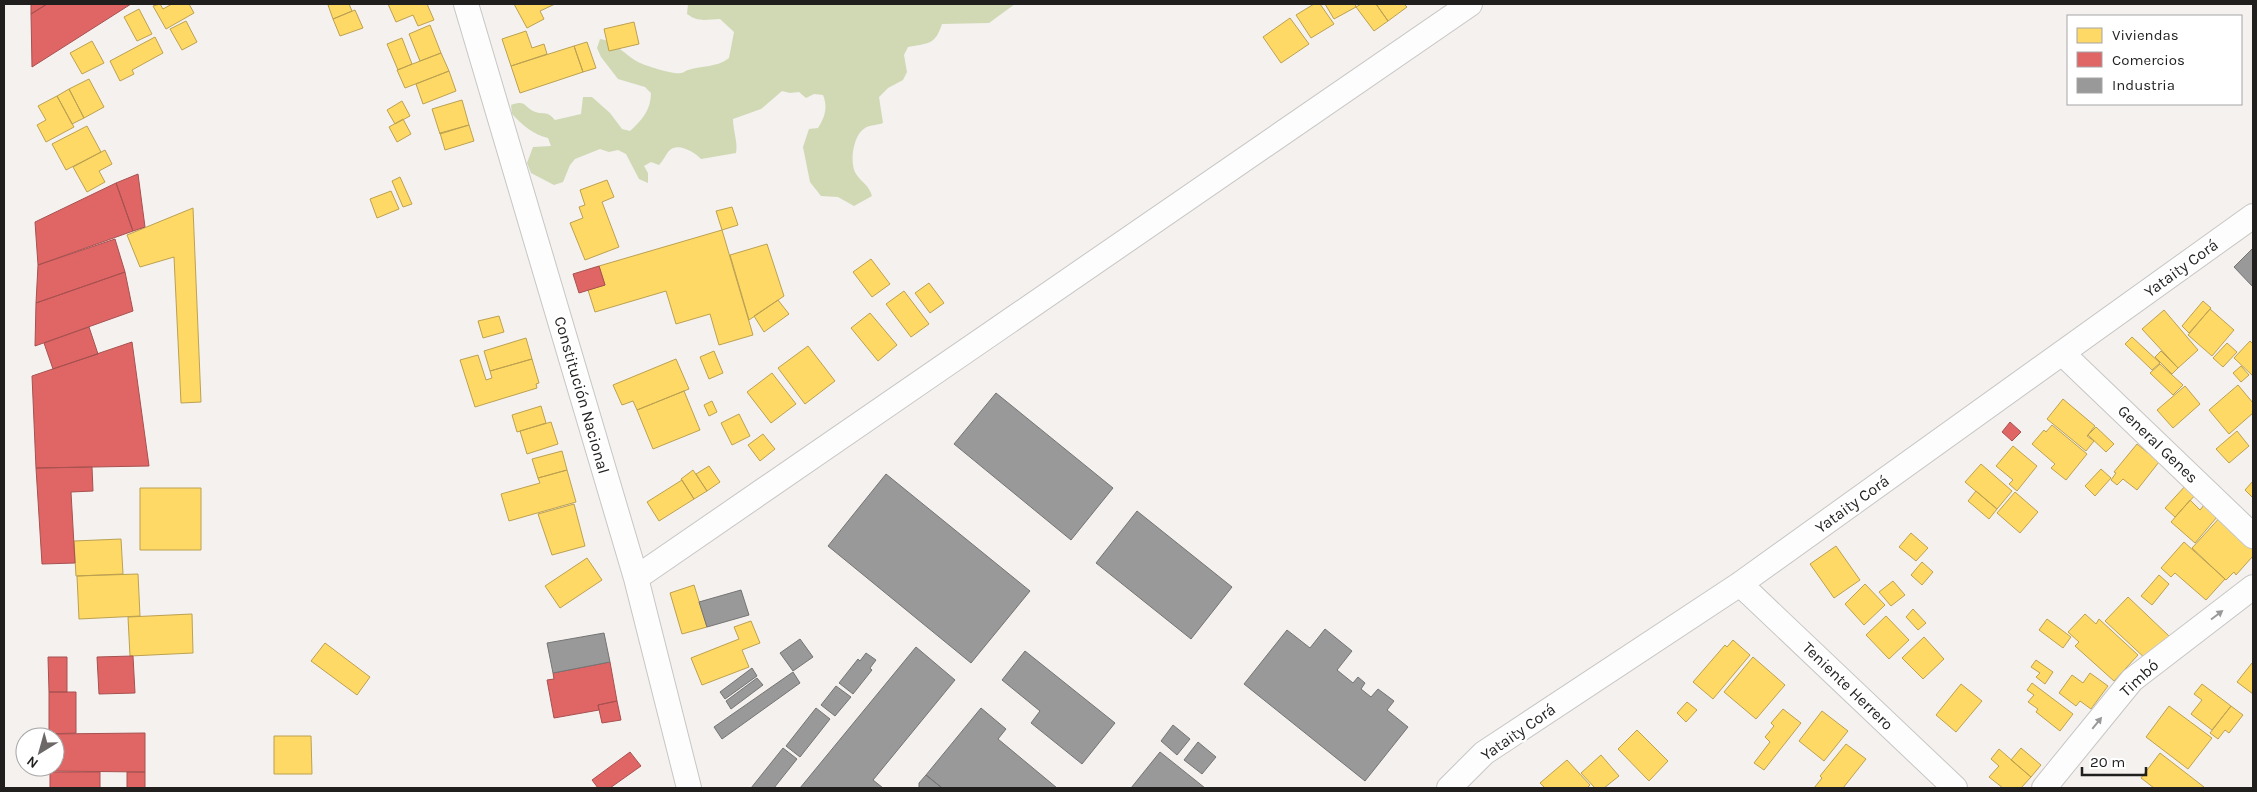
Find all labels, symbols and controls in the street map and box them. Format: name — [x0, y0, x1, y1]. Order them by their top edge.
legend — [2067, 15, 2242, 105]
text: Viviendas — [2112, 26, 2179, 44]
text: Comercios — [2112, 51, 2185, 69]
text: Industria — [2112, 76, 2175, 94]
street label: Yataity Corá — [2140, 235, 2222, 301]
street label: Constitución Nacional — [550, 314, 614, 476]
street label: General Genes — [2114, 401, 2202, 487]
street label: Yataity Corá — [1811, 471, 1893, 537]
one-way arrow — [2210, 610, 2224, 620]
street label: Teniente Herrero — [1799, 638, 1897, 734]
street label: Timbó — [2116, 655, 2162, 701]
street label: Yataity Corá — [1477, 699, 1559, 765]
one-way arrow — [2091, 717, 2102, 730]
north arrow — [15, 727, 65, 777]
scale bar — [2082, 744, 2146, 776]
text: N — [23, 752, 42, 772]
text: 20 m — [2090, 753, 2125, 771]

